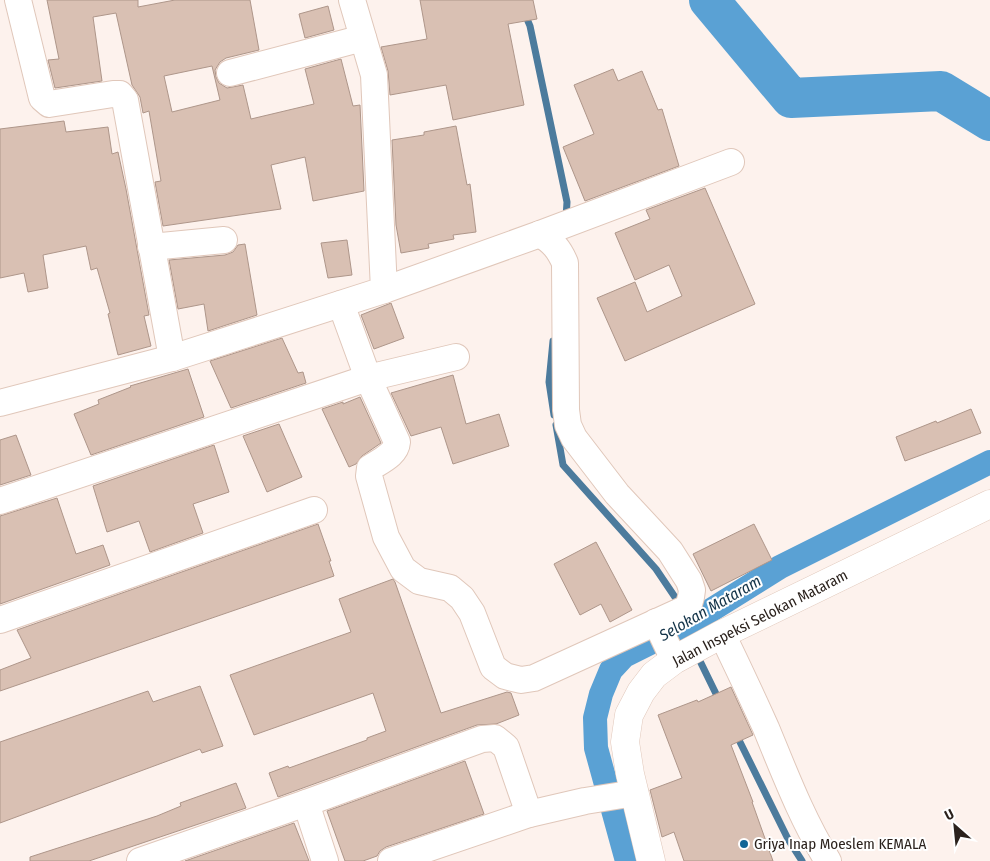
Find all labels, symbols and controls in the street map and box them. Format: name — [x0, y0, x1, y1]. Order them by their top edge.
street label: Jalan Inspeksi Selokan Mataram — [669, 566, 851, 670]
water label: Selokan Mataram — [655, 571, 764, 645]
north arrow — [930, 801, 980, 851]
text: U — [942, 805, 957, 824]
place label: Griya Inap Moeslem KEMALA — [754, 835, 927, 853]
marker: Griya Inap Moeslem KEMALA — [738, 838, 750, 850]

